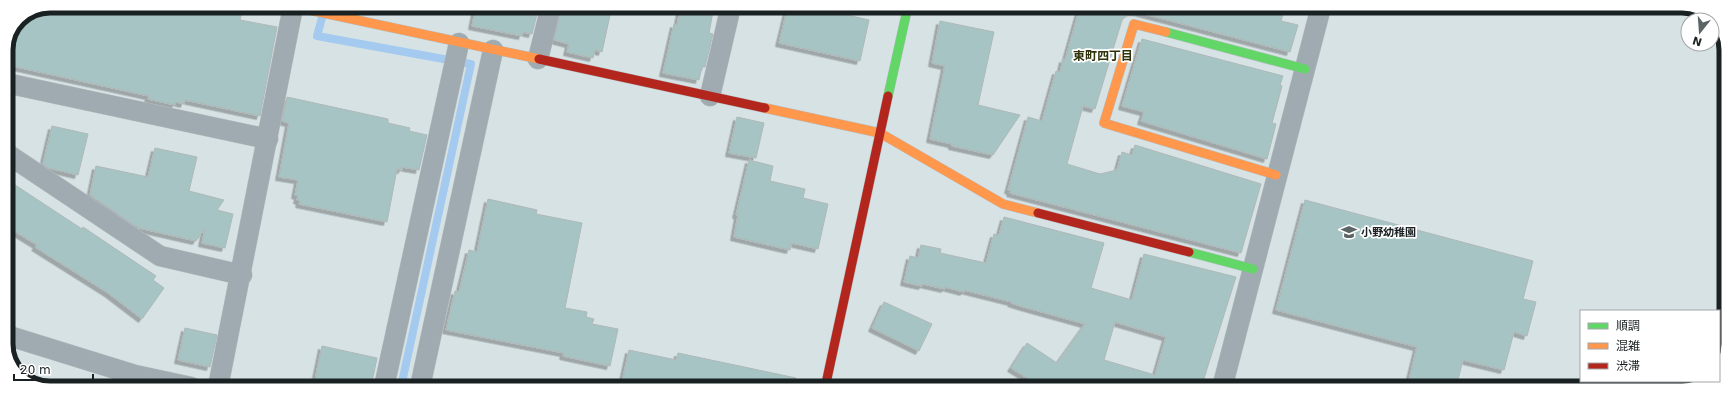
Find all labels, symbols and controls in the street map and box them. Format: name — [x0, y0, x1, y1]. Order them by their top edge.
north arrow — [1680, 12, 1720, 52]
text: N — [1691, 34, 1704, 49]
district label: 東町四丁目 — [1073, 49, 1133, 63]
school or university icon: 小野幼稚園 — [1340, 223, 1358, 241]
place label: 小野幼稚園 — [1361, 226, 1416, 239]
legend — [1580, 310, 1720, 382]
text: 順調 — [1616, 319, 1640, 333]
text: 混雑 — [1616, 339, 1640, 353]
scale bar — [14, 356, 93, 382]
text: 渋滞 — [1616, 359, 1640, 373]
text: 20 m — [20, 363, 51, 377]

